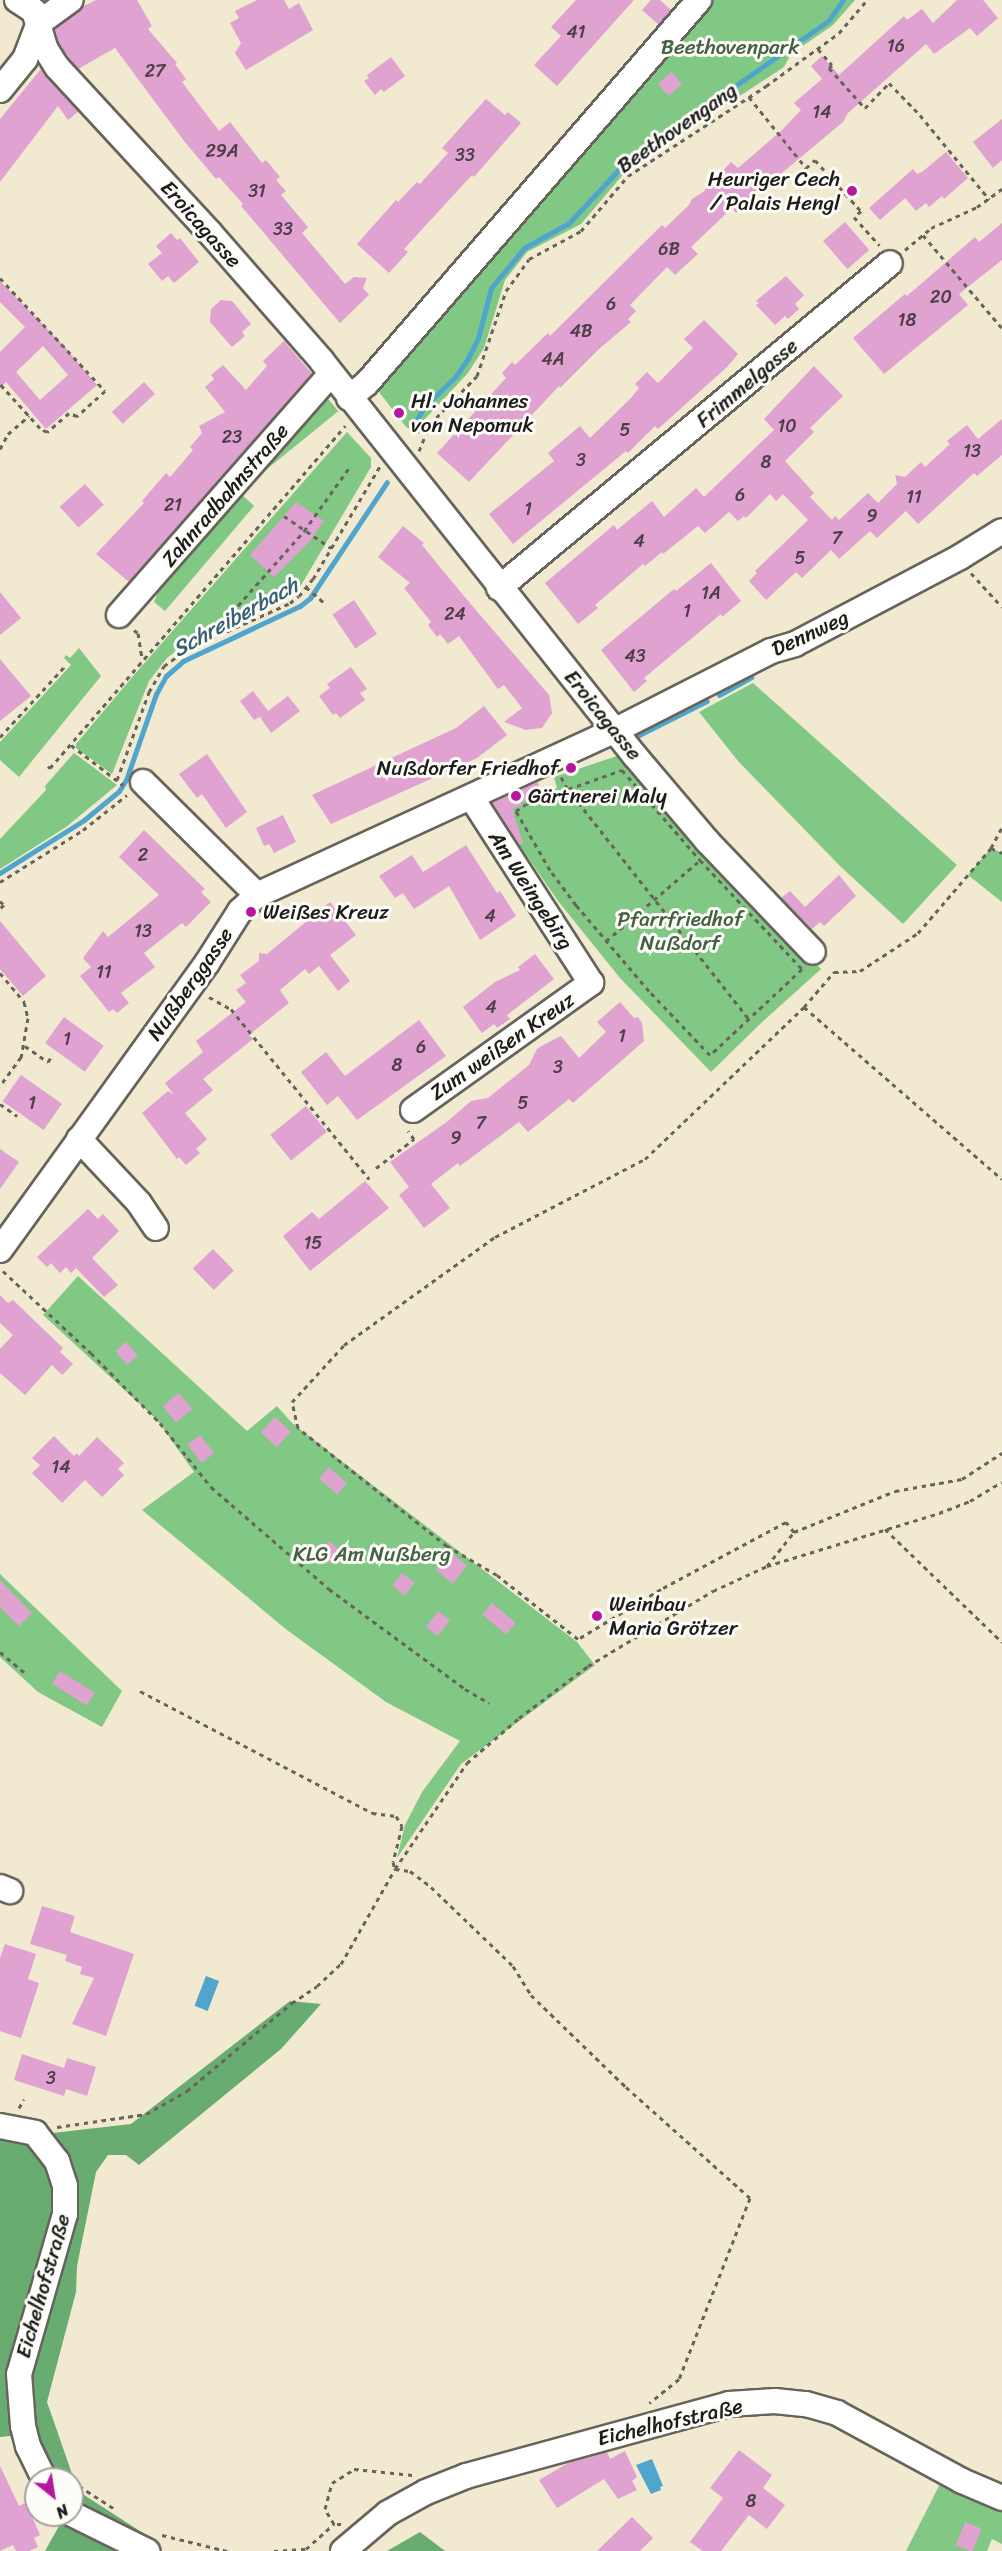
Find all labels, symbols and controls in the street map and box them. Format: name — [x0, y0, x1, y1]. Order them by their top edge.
house number: 41 — [567, 21, 585, 43]
park label: Beethovenpark — [661, 34, 799, 60]
house number: 16 — [887, 35, 905, 57]
house number: 27 — [145, 60, 165, 82]
street label: Beethovengang — [612, 77, 742, 179]
house number: 14 — [813, 101, 831, 123]
house number: 29A — [205, 140, 239, 162]
house number: 33 — [455, 144, 475, 166]
place label: Heuriger Cech / Palais Hengl — [708, 166, 840, 216]
street label: Eroicagasse — [155, 175, 247, 273]
house number: 31 — [248, 180, 266, 202]
marker: Heuriger Cech / Palais Hengl — [845, 184, 859, 198]
house number: 33 — [273, 218, 293, 240]
house number: 6B — [658, 238, 680, 260]
house number: 20 — [930, 286, 952, 308]
house number: 6 — [606, 293, 616, 315]
house number: 18 — [898, 309, 916, 331]
house number: 4B — [570, 320, 592, 342]
street label: Frimmelgasse — [691, 333, 803, 433]
house number: 4A — [541, 348, 565, 370]
place label: Hl. Johannes von Nepomuk — [411, 388, 534, 438]
marker: Hl. Johannes von Nepomuk — [392, 406, 406, 420]
house number: 10 — [777, 415, 797, 437]
street label: Zahnradbahnstraße — [156, 418, 294, 572]
house number: 5 — [620, 419, 630, 441]
house number: 23 — [222, 426, 242, 448]
house number: 13 — [963, 440, 981, 462]
house number: 3 — [576, 449, 586, 471]
house number: 8 — [761, 451, 771, 473]
house number: 6 — [735, 484, 745, 506]
house number: 11 — [906, 486, 922, 508]
house number: 21 — [164, 494, 182, 516]
house number: 1 — [524, 498, 532, 520]
house number: 9 — [866, 505, 878, 527]
house number: 7 — [832, 527, 842, 549]
house number: 4 — [633, 530, 645, 552]
house number: 5 — [795, 547, 805, 569]
water label: Schreiberbach — [167, 572, 303, 662]
house number: 1A — [701, 582, 721, 604]
house number: 1 — [683, 600, 691, 622]
house number: 24 — [444, 603, 466, 625]
street label: Dennweg — [768, 604, 852, 662]
house number: 43 — [624, 645, 646, 667]
street label: Eroicagasse — [559, 665, 647, 765]
place label: Nußdorfer Friedhof — [377, 755, 559, 781]
marker: Nußdorfer Friedhof — [564, 761, 578, 775]
place label: Gärtnerei Maly — [528, 783, 667, 809]
marker: Gärtnerei Maly — [509, 789, 523, 803]
street label: Am Weingebirg — [483, 826, 579, 954]
house number: 2 — [138, 844, 148, 866]
place label: Weißes Kreuz — [263, 899, 389, 925]
marker: Weißes Kreuz — [244, 905, 258, 919]
house number: 4 — [484, 905, 496, 927]
park label: Pfarrfriedhof Nußdorf — [617, 906, 743, 956]
house number: 13 — [134, 920, 152, 942]
street label: Nußberggasse — [142, 923, 238, 1045]
house number: 11 — [96, 961, 112, 983]
street label: Zum weißen Kreuz — [425, 987, 579, 1105]
house number: 4 — [485, 996, 497, 1018]
house number: 1 — [618, 1025, 626, 1047]
house number: 1 — [63, 1028, 71, 1050]
house number: 6 — [416, 1036, 426, 1058]
house number: 8 — [392, 1054, 402, 1076]
house number: 3 — [553, 1056, 563, 1078]
house number: 1 — [28, 1092, 36, 1114]
house number: 5 — [518, 1092, 528, 1114]
house number: 7 — [476, 1112, 486, 1134]
house number: 9 — [450, 1127, 462, 1149]
house number: 15 — [304, 1232, 322, 1254]
house number: 14 — [52, 1456, 70, 1478]
park label: KLG Am Nußberg — [293, 1541, 451, 1567]
place label: Weinbau Maria Grötzer — [609, 1591, 738, 1641]
marker: Weinbau Maria Grötzer — [590, 1609, 604, 1623]
house number: 3 — [46, 2067, 56, 2089]
street label: Eichelhofstraße — [10, 2211, 76, 2361]
street label: Eichelhofstraße — [595, 2393, 745, 2451]
north arrow — [24, 2467, 84, 2527]
house number: 8 — [746, 2490, 756, 2512]
text: N — [50, 2496, 74, 2527]

